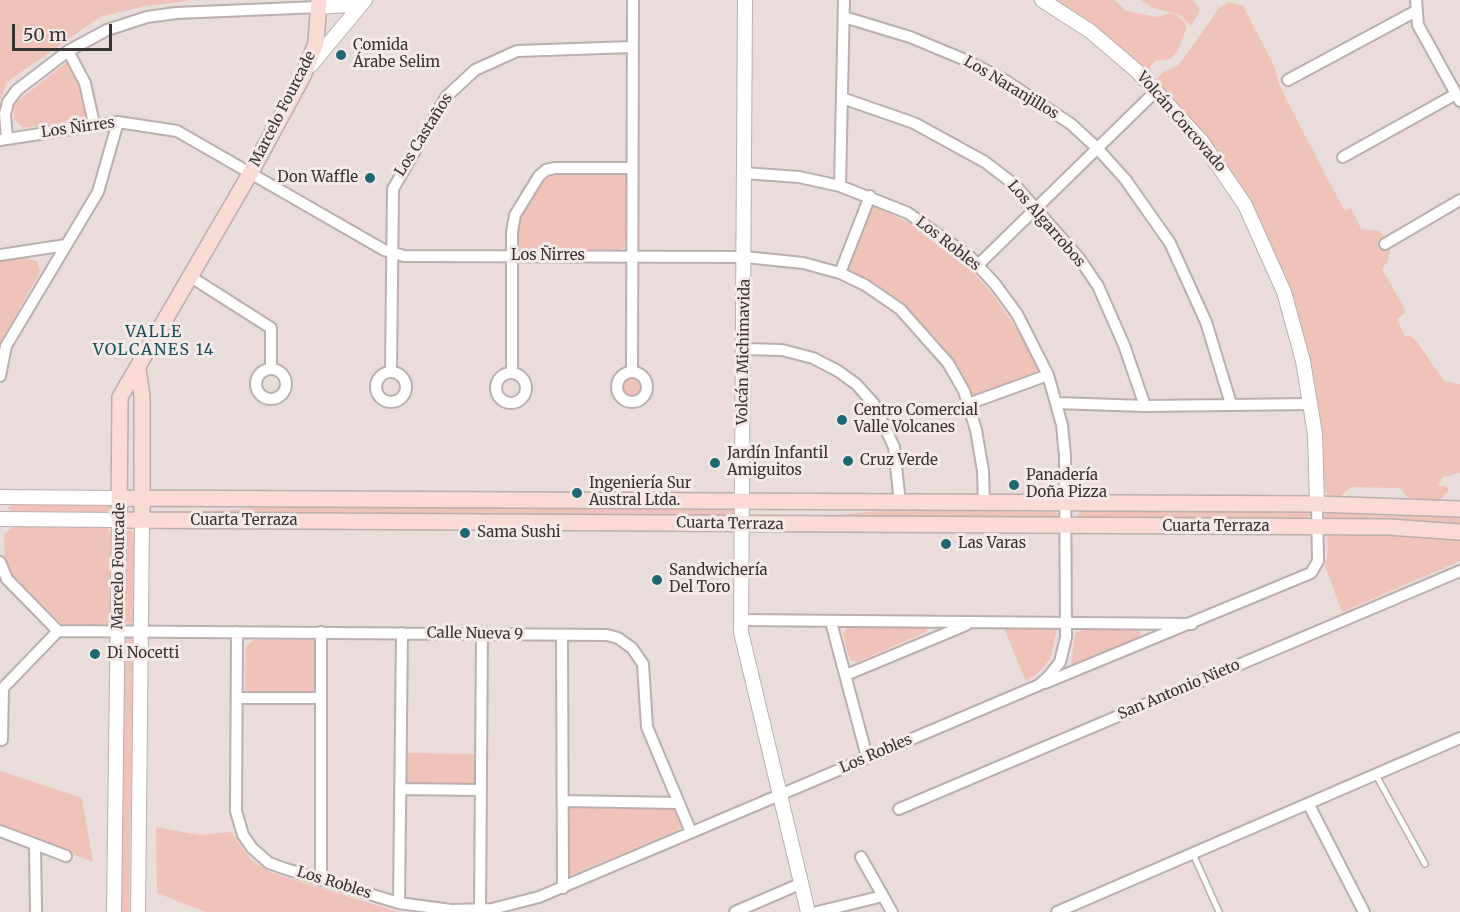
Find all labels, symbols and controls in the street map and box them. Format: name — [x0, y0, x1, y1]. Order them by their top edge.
scale bar — [15, 12, 116, 50]
text: 50 m — [23, 23, 67, 46]
place label: Comida Árabe Selim — [353, 37, 440, 72]
street label: Marcelo Fourcade — [246, 48, 320, 170]
marker: Comida Árabe Selim — [334, 48, 348, 62]
street label: Los Naranjillos — [960, 53, 1062, 123]
street label: Volcán Corcovado — [1133, 68, 1229, 176]
street label: Los Castaños — [391, 90, 457, 180]
street label: Los Ñirres — [40, 114, 116, 142]
place label: Don Waffle — [277, 169, 358, 187]
marker: Don Waffle — [363, 171, 377, 185]
street label: Los Algarrobos — [1003, 177, 1089, 271]
street label: Los Robles — [912, 213, 984, 275]
street label: Los Ñirres — [511, 247, 585, 265]
street label: Volcán Michimavida — [734, 279, 754, 425]
district label: VALLE VOLCANES 14 — [93, 322, 215, 360]
place label: Centro Comercial Valle Volcanes — [854, 402, 978, 437]
marker: Centro Comercial Valle Volcanes — [835, 413, 849, 427]
place label: Jardín Infantil Amiguitos — [727, 445, 828, 480]
place label: Cruz Verde — [860, 452, 938, 470]
marker: Cruz Verde — [841, 454, 855, 468]
marker: Jardín Infantil Amiguitos — [708, 456, 722, 470]
place label: Panadería Doña Pizza — [1026, 467, 1107, 502]
place label: Ingeniería Sur Austral Ltda. — [589, 475, 691, 510]
marker: Panadería Doña Pizza — [1007, 478, 1021, 492]
marker: Ingeniería Sur Austral Ltda. — [570, 486, 584, 500]
street label: Marcelo Fourcade — [109, 502, 129, 630]
street label: Cuarta Terraza — [190, 512, 298, 530]
street label: Cuarta Terraza — [676, 514, 784, 534]
street label: Cuarta Terraza — [1162, 518, 1270, 536]
place label: Sama Sushi — [477, 524, 561, 542]
marker: Sama Sushi — [458, 526, 472, 540]
place label: Las Varas — [958, 535, 1026, 553]
marker: Las Varas — [939, 537, 953, 551]
place label: Sandwichería Del Toro — [669, 562, 768, 597]
marker: Sandwichería Del Toro — [650, 573, 664, 587]
street label: Calle Nueva 9 — [427, 624, 523, 644]
place label: Di Nocetti — [107, 645, 179, 663]
marker: Di Nocetti — [88, 647, 102, 661]
street label: San Antonio Nieto — [1115, 656, 1243, 724]
street label: Los Robles — [837, 731, 915, 777]
street label: Los Robles — [295, 863, 373, 903]

